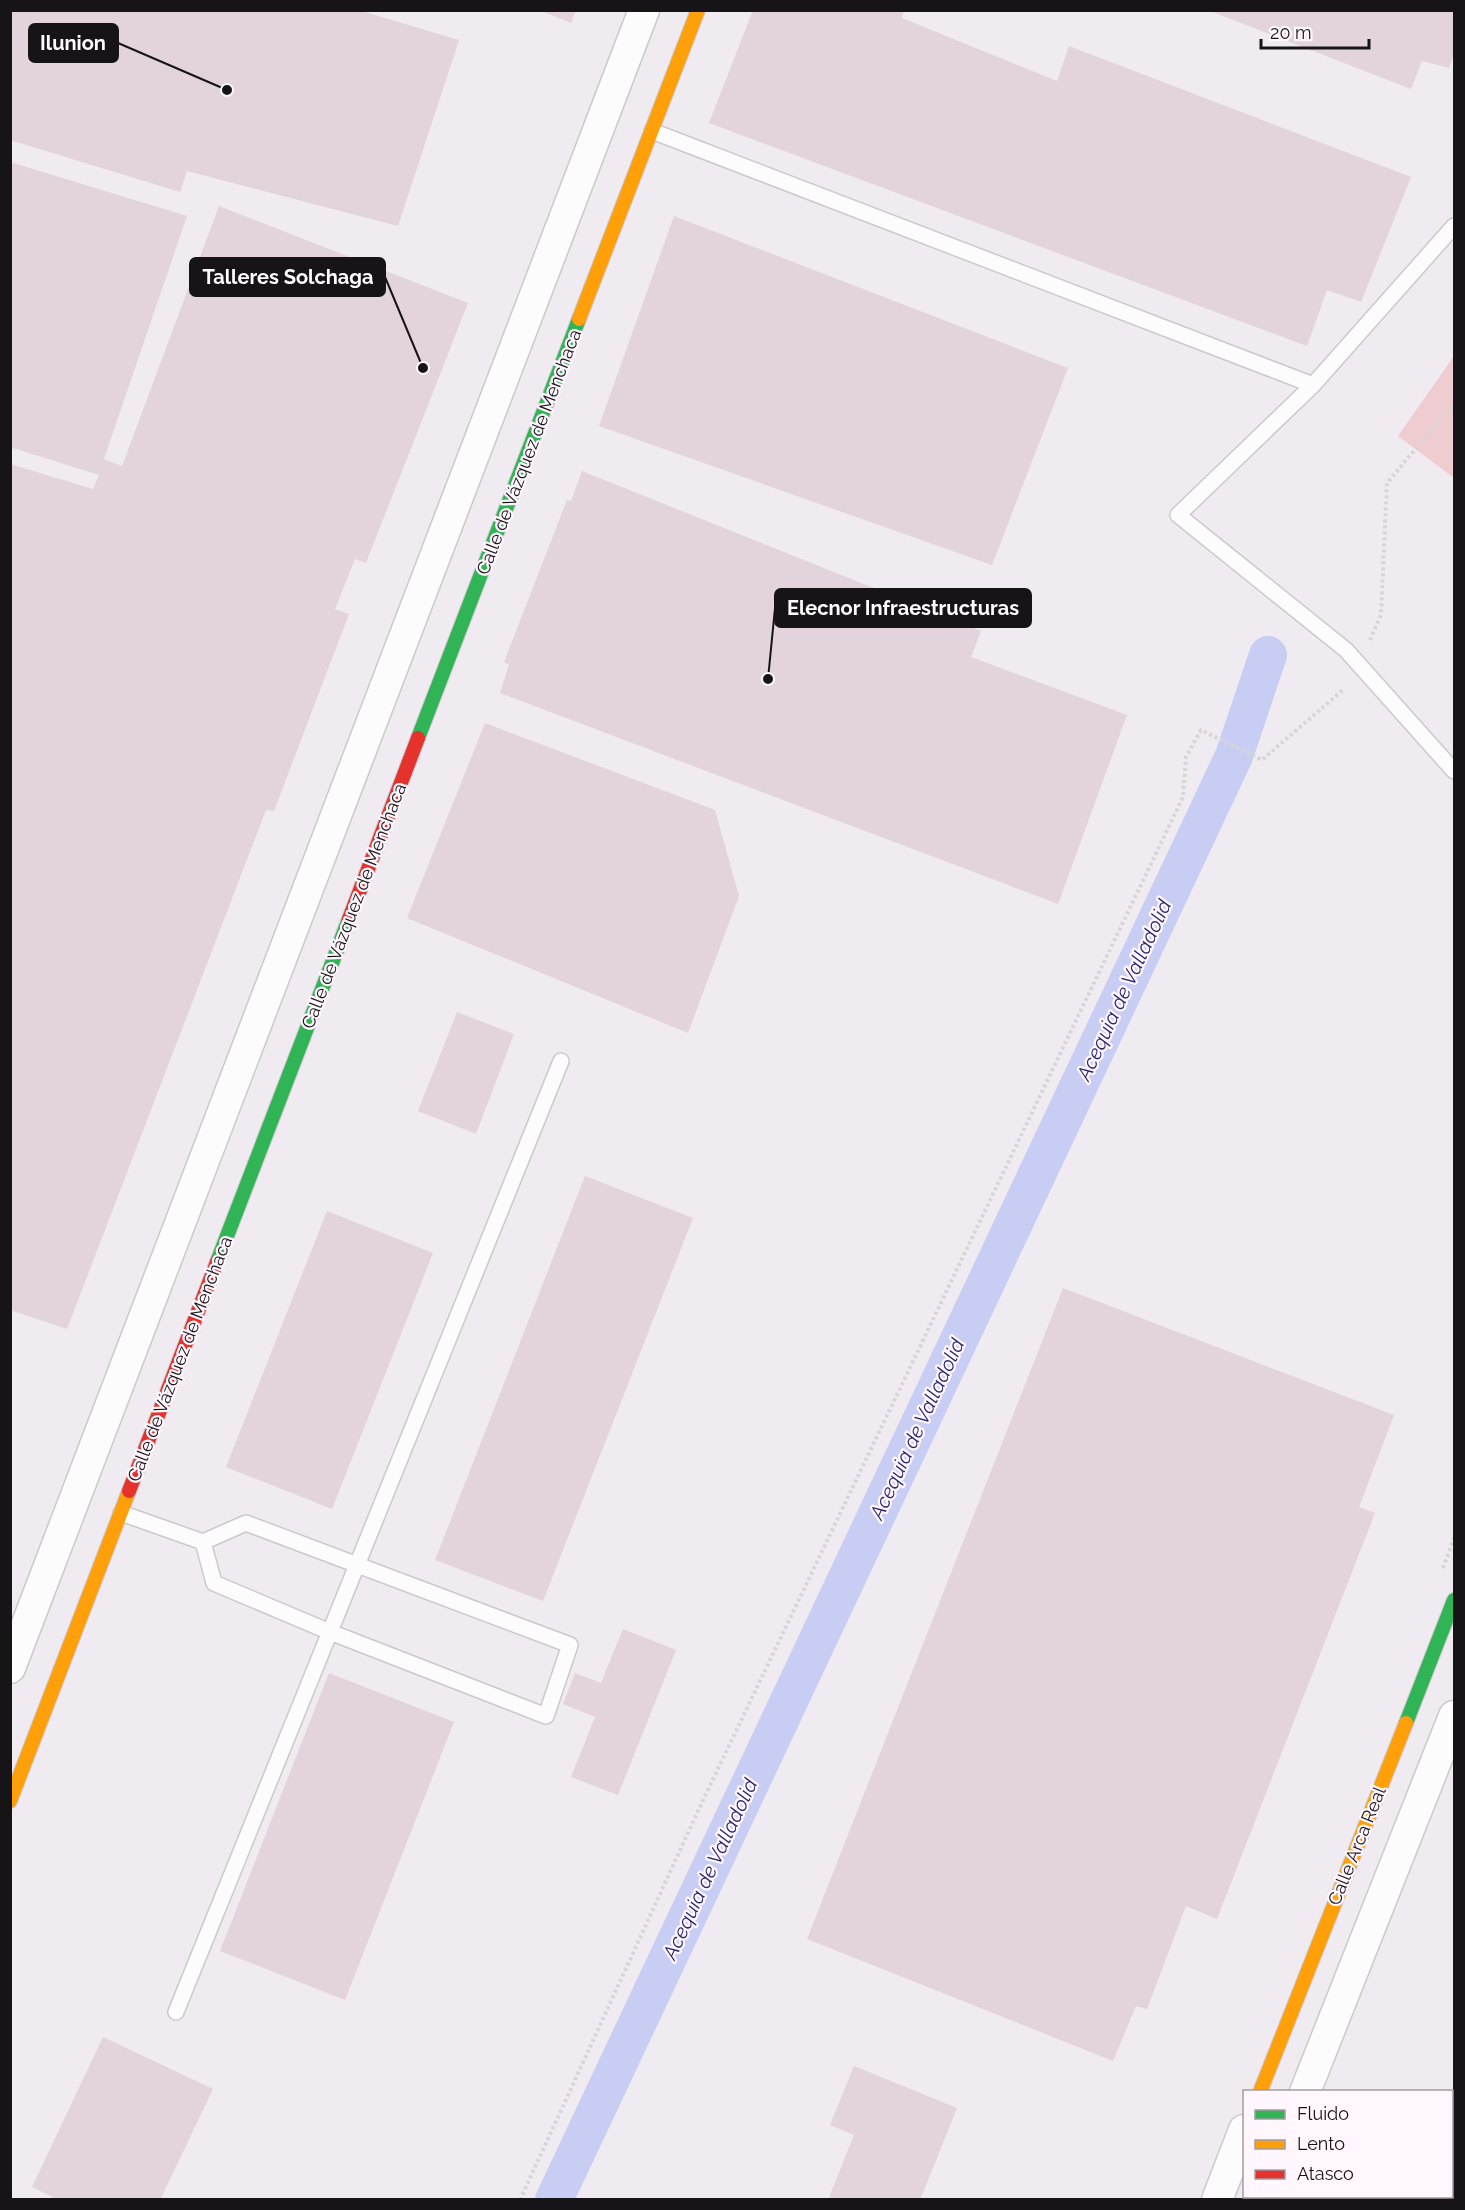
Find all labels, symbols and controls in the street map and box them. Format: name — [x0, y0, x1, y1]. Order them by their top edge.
scale bar — [1261, 12, 1369, 50]
text: 20 m — [1270, 22, 1312, 43]
callout: Ilunion — [29, 24, 118, 62]
text: Ilunion — [40, 31, 106, 55]
callout: Talleres Solchaga — [190, 258, 385, 296]
text: Talleres Solchaga — [203, 265, 373, 289]
street label: Calle de Vázquez de Menchaca — [472, 326, 585, 578]
callout: Elecnor Infraestructuras — [775, 589, 1031, 627]
text: Elecnor Infraestructuras — [787, 596, 1019, 620]
street label: Calle de Vázquez de Menchaca — [297, 780, 410, 1032]
water label: Acequia de Valladolid — [1071, 895, 1177, 1085]
street label: Calle de Vázquez de Menchaca — [123, 1233, 236, 1485]
water label: Acequia de Valladolid — [864, 1334, 970, 1524]
water label: Acequia de Valladolid — [657, 1774, 763, 1964]
street label: Calle Arca Real — [1323, 1783, 1390, 1908]
legend — [1243, 2090, 1453, 2198]
text: Fluido — [1297, 2103, 1349, 2124]
text: Lento — [1297, 2133, 1345, 2154]
text: Atasco — [1297, 2163, 1354, 2184]

